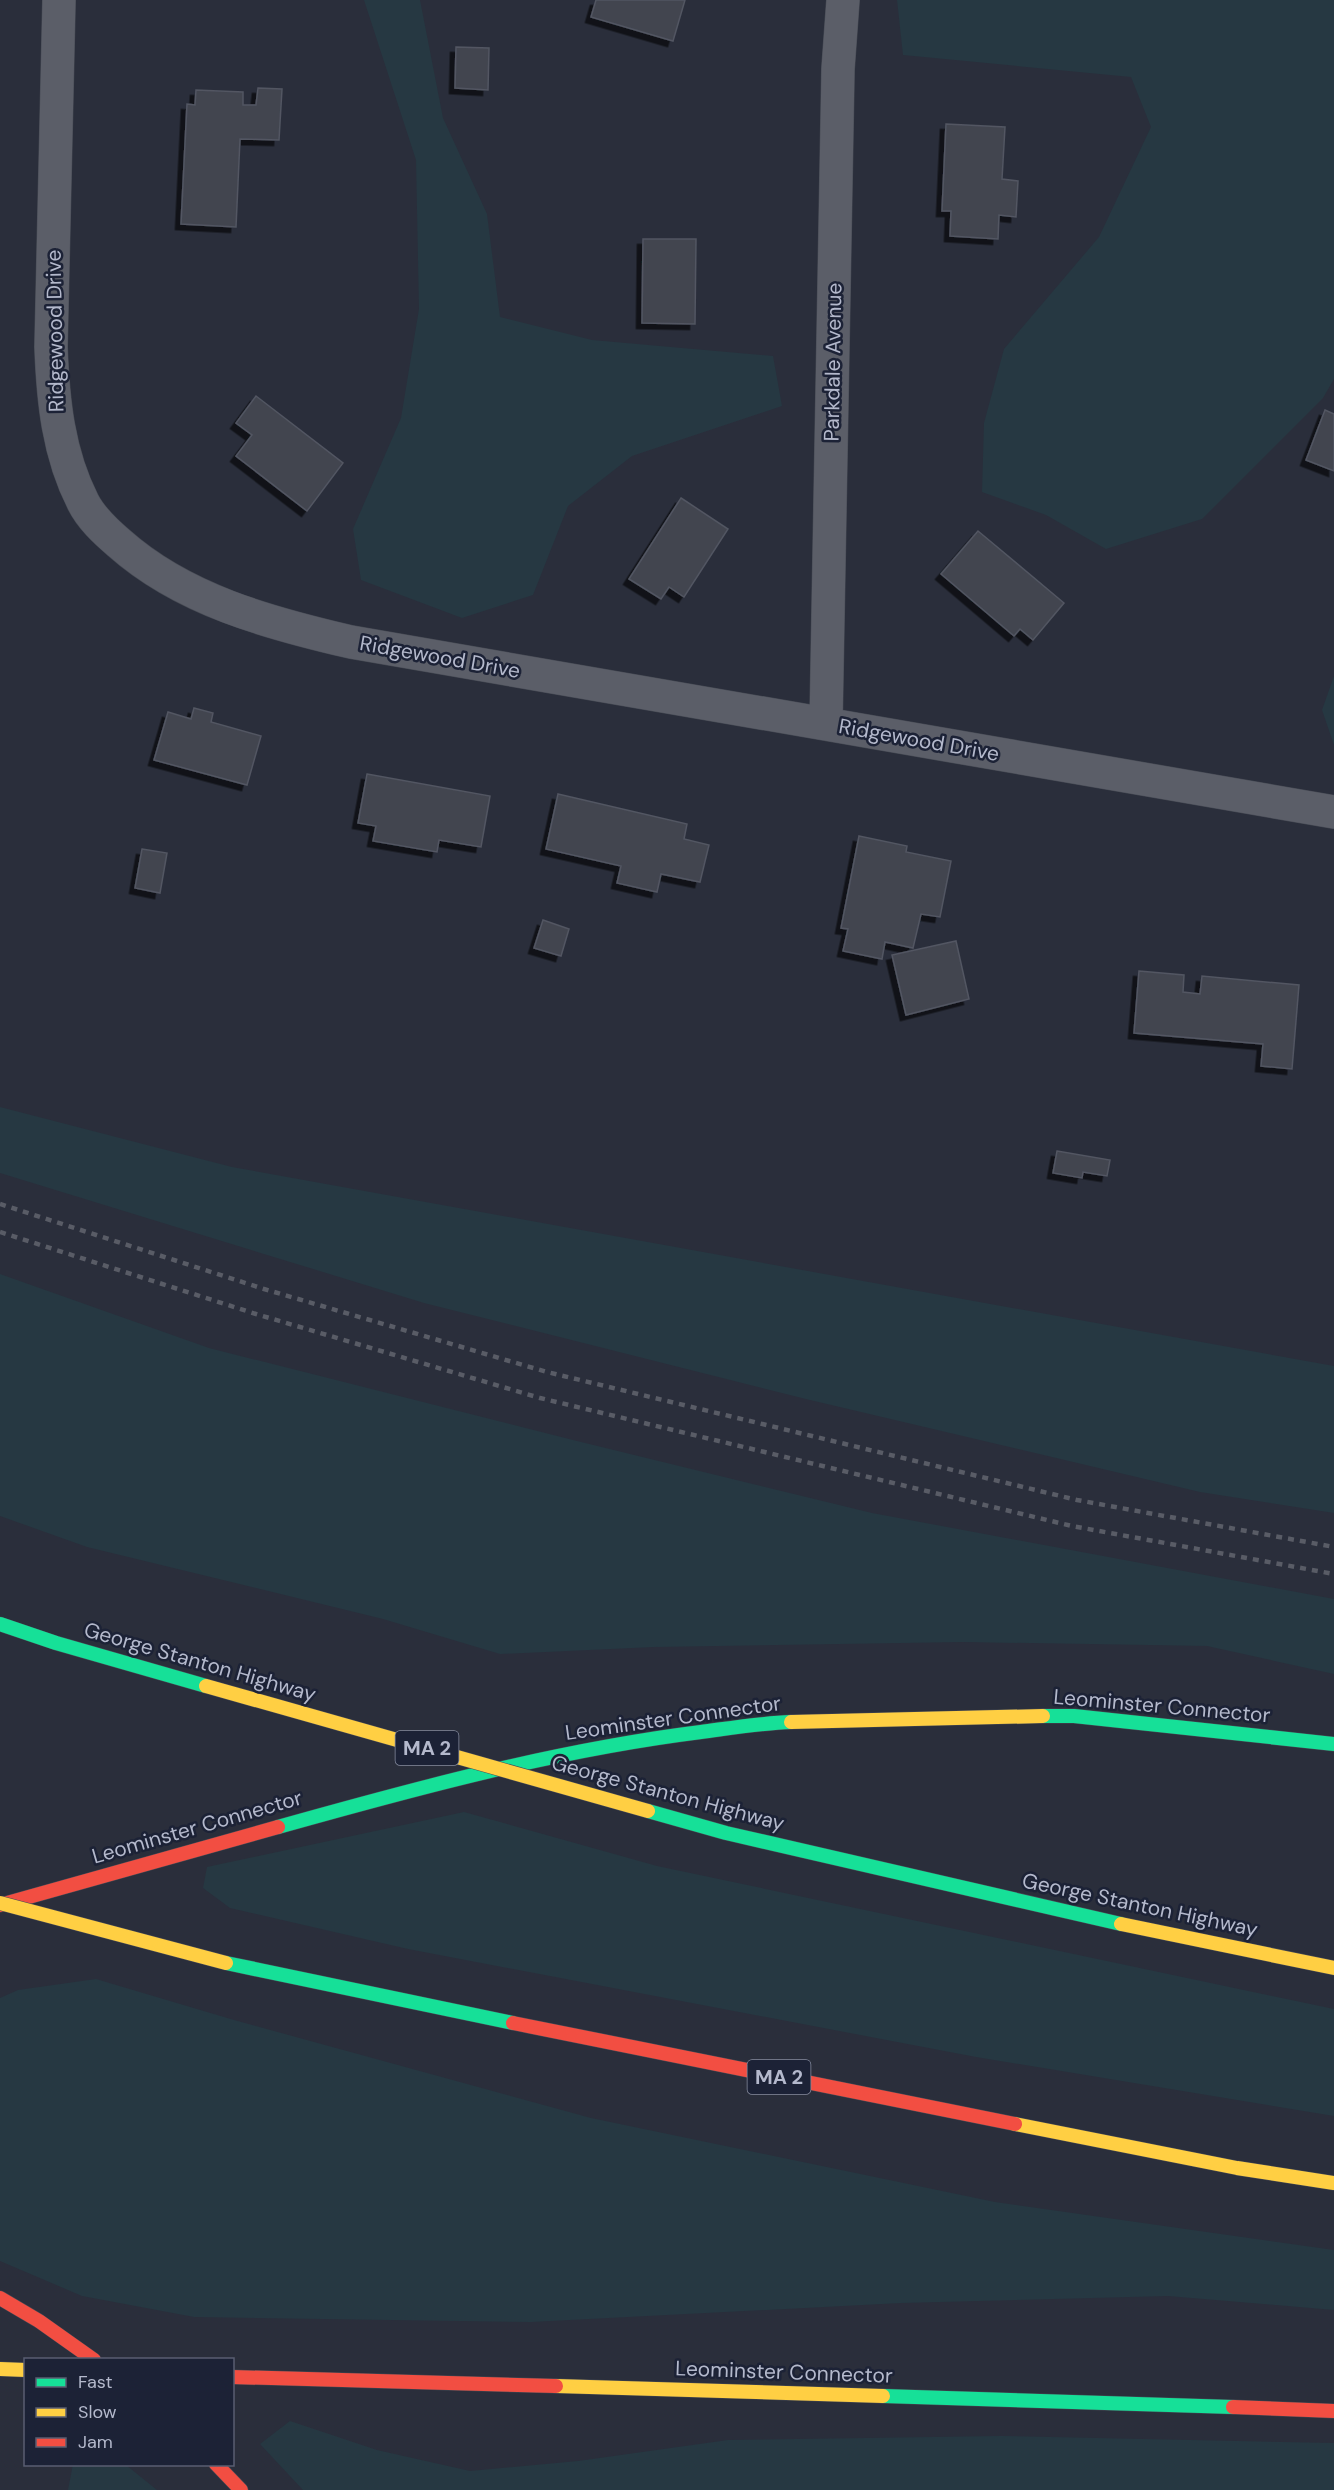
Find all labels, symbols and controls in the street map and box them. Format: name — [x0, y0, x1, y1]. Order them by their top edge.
street label: Ridgewood Drive — [40, 249, 70, 412]
street label: Parkdale Avenue — [818, 282, 848, 442]
street label: Ridgewood Drive — [358, 629, 523, 685]
street label: Ridgewood Drive — [837, 712, 1002, 768]
street label: George Stanton Highway — [81, 1615, 320, 1709]
street label: Leominster Connector — [1052, 1683, 1272, 1729]
street label: Leominster Connector — [563, 1689, 783, 1747]
road number: MA 2 — [396, 1731, 458, 1765]
street label: George Stanton Highway — [548, 1748, 788, 1838]
street label: Leominster Connector — [89, 1783, 306, 1870]
street label: George Stanton Highway — [1020, 1866, 1261, 1944]
road number: MA 2 — [748, 2060, 810, 2094]
street label: Leominster Connector — [675, 2354, 893, 2390]
legend — [24, 2358, 234, 2466]
text: Fast — [78, 2370, 113, 2394]
text: Slow — [78, 2400, 117, 2424]
text: Jam — [78, 2430, 113, 2454]

